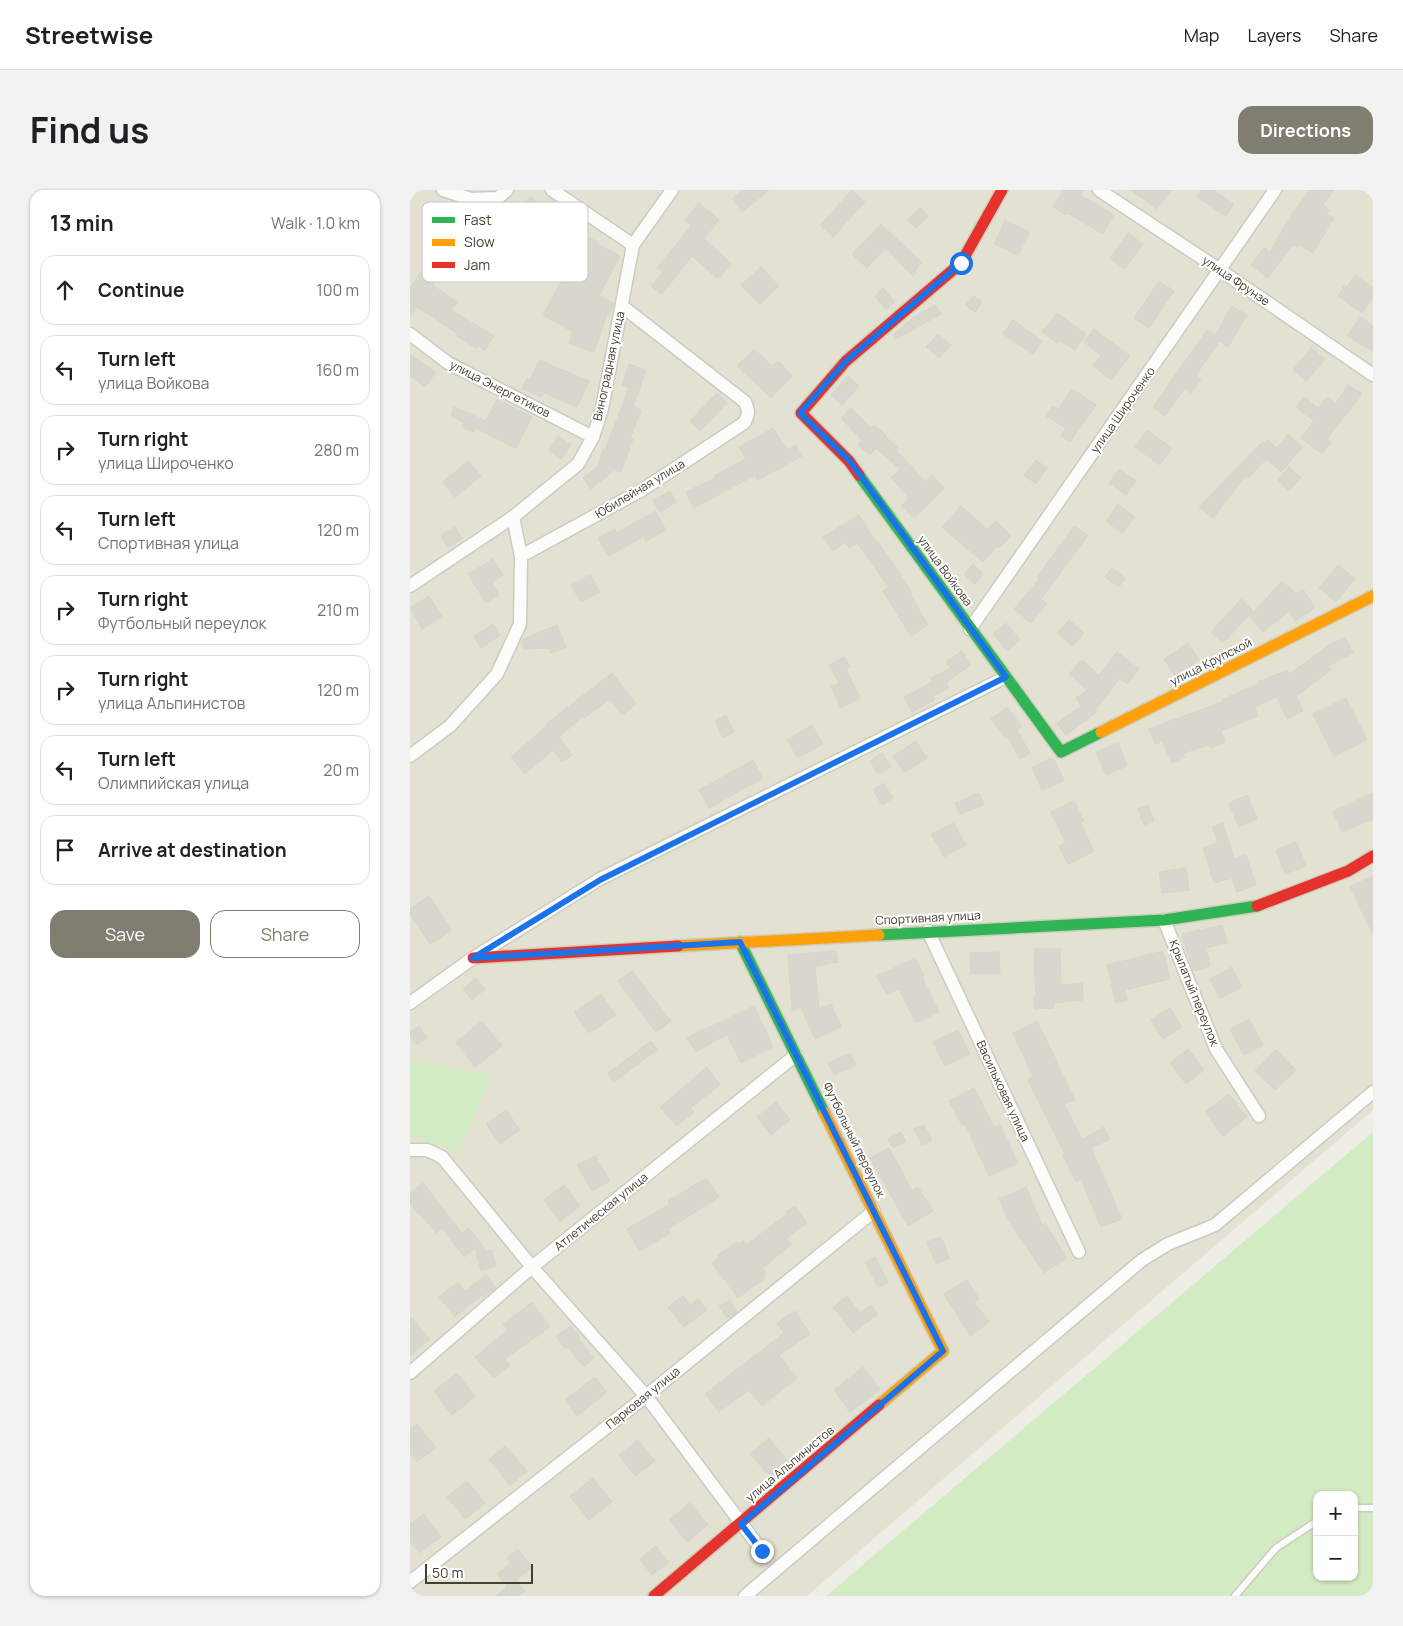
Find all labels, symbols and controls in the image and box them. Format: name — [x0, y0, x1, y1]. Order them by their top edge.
text: Streetwise — [25, 18, 153, 51]
text: Map — [1184, 23, 1219, 47]
text: Layers — [1247, 23, 1301, 47]
text: Share — [1329, 23, 1378, 47]
text: Find us — [30, 106, 149, 154]
button: Directions — [1238, 106, 1373, 154]
legend — [422, 202, 588, 282]
text: 13 min — [50, 209, 114, 237]
text: Fast — [464, 210, 492, 229]
text: Walk · 1.0 km — [271, 212, 360, 234]
text: Slow — [464, 232, 495, 251]
route start — [950, 252, 973, 275]
street label: улица Фрунзе — [1199, 252, 1273, 310]
text: Jam — [464, 255, 490, 274]
icon: ahead — [51, 276, 79, 304]
text: Continue — [98, 277, 184, 303]
text: 100 m — [316, 279, 359, 301]
street label: Виноградная улица — [589, 310, 628, 422]
text: Turn left — [98, 346, 176, 372]
icon: left — [51, 356, 79, 384]
street label: улица Энергетиков — [447, 356, 554, 422]
text: 160 m — [316, 359, 359, 381]
street label: улица Широченко — [1086, 363, 1159, 456]
text: улица Войкова — [98, 372, 209, 394]
text: Turn right — [98, 426, 188, 452]
icon: right — [51, 436, 79, 464]
text: 280 m — [314, 439, 359, 461]
text: улица Широченко — [98, 452, 234, 474]
street label: Юбилейная улица — [592, 455, 688, 522]
text: Turn left — [98, 506, 176, 532]
icon: left — [51, 516, 79, 544]
text: 120 m — [317, 519, 359, 541]
text: Спортивная улица — [98, 532, 239, 554]
street label: улица Войкова — [914, 532, 977, 610]
text: Turn right — [98, 586, 188, 612]
icon: right — [51, 596, 79, 624]
text: 210 m — [317, 599, 359, 621]
text: Футбольный переулок — [98, 612, 267, 634]
street label: улица Крупской — [1167, 634, 1255, 690]
text: Turn right — [98, 666, 188, 692]
icon: right — [51, 676, 79, 704]
text: 120 m — [317, 679, 359, 701]
text: улица Альпинистов — [98, 692, 245, 714]
text: Turn left — [98, 746, 176, 772]
icon: left — [51, 756, 79, 784]
text: 20 m — [323, 759, 359, 781]
text: Олимпийская улица — [98, 772, 249, 794]
icon: arrive — [51, 836, 79, 864]
text: Arrive at destination — [98, 837, 287, 863]
street label: Спортивная улица — [875, 906, 981, 929]
button: Save — [50, 910, 200, 958]
button: Share — [210, 910, 360, 958]
street label: Крылатый переулок — [1165, 937, 1224, 1049]
street label: Васильковая улица — [973, 1037, 1034, 1144]
street label: Футбольный переулок — [819, 1079, 890, 1201]
street label: Атлетическая улица — [550, 1168, 651, 1255]
street label: Парковая улица — [602, 1362, 683, 1433]
street label: улица Альпинистов — [742, 1421, 838, 1506]
map controls — [1313, 1491, 1358, 1581]
button: + — [1313, 1491, 1358, 1536]
button: − — [1313, 1536, 1358, 1581]
route end — [751, 1540, 774, 1563]
scale bar — [425, 1561, 532, 1584]
text: 50 m — [432, 1563, 463, 1582]

